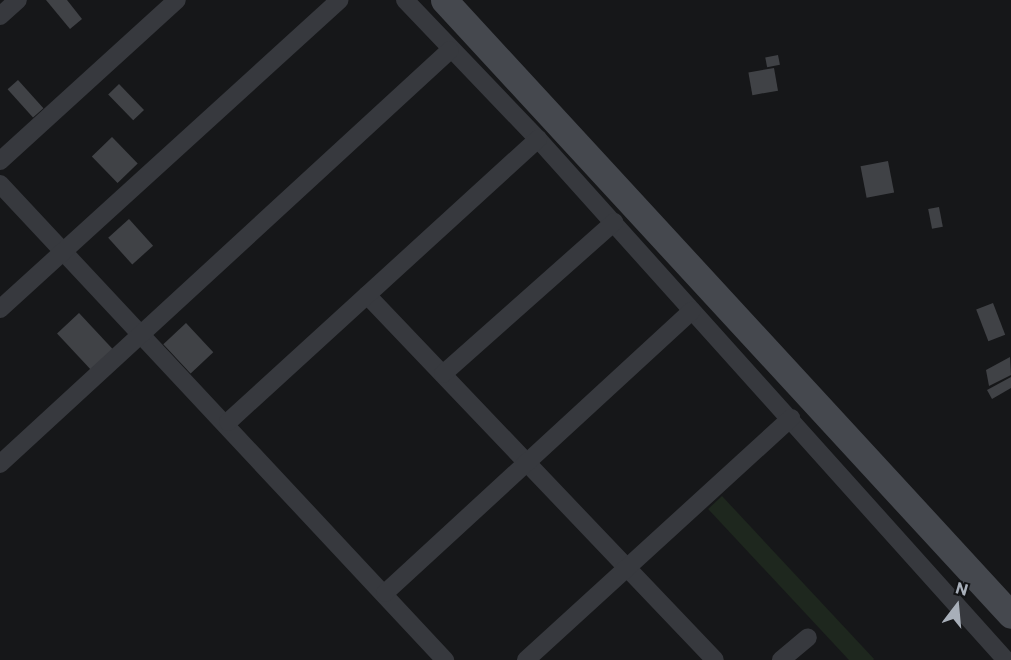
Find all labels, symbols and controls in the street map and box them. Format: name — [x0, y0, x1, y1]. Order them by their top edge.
north arrow — [927, 576, 987, 636]
text: N — [954, 577, 970, 599]

